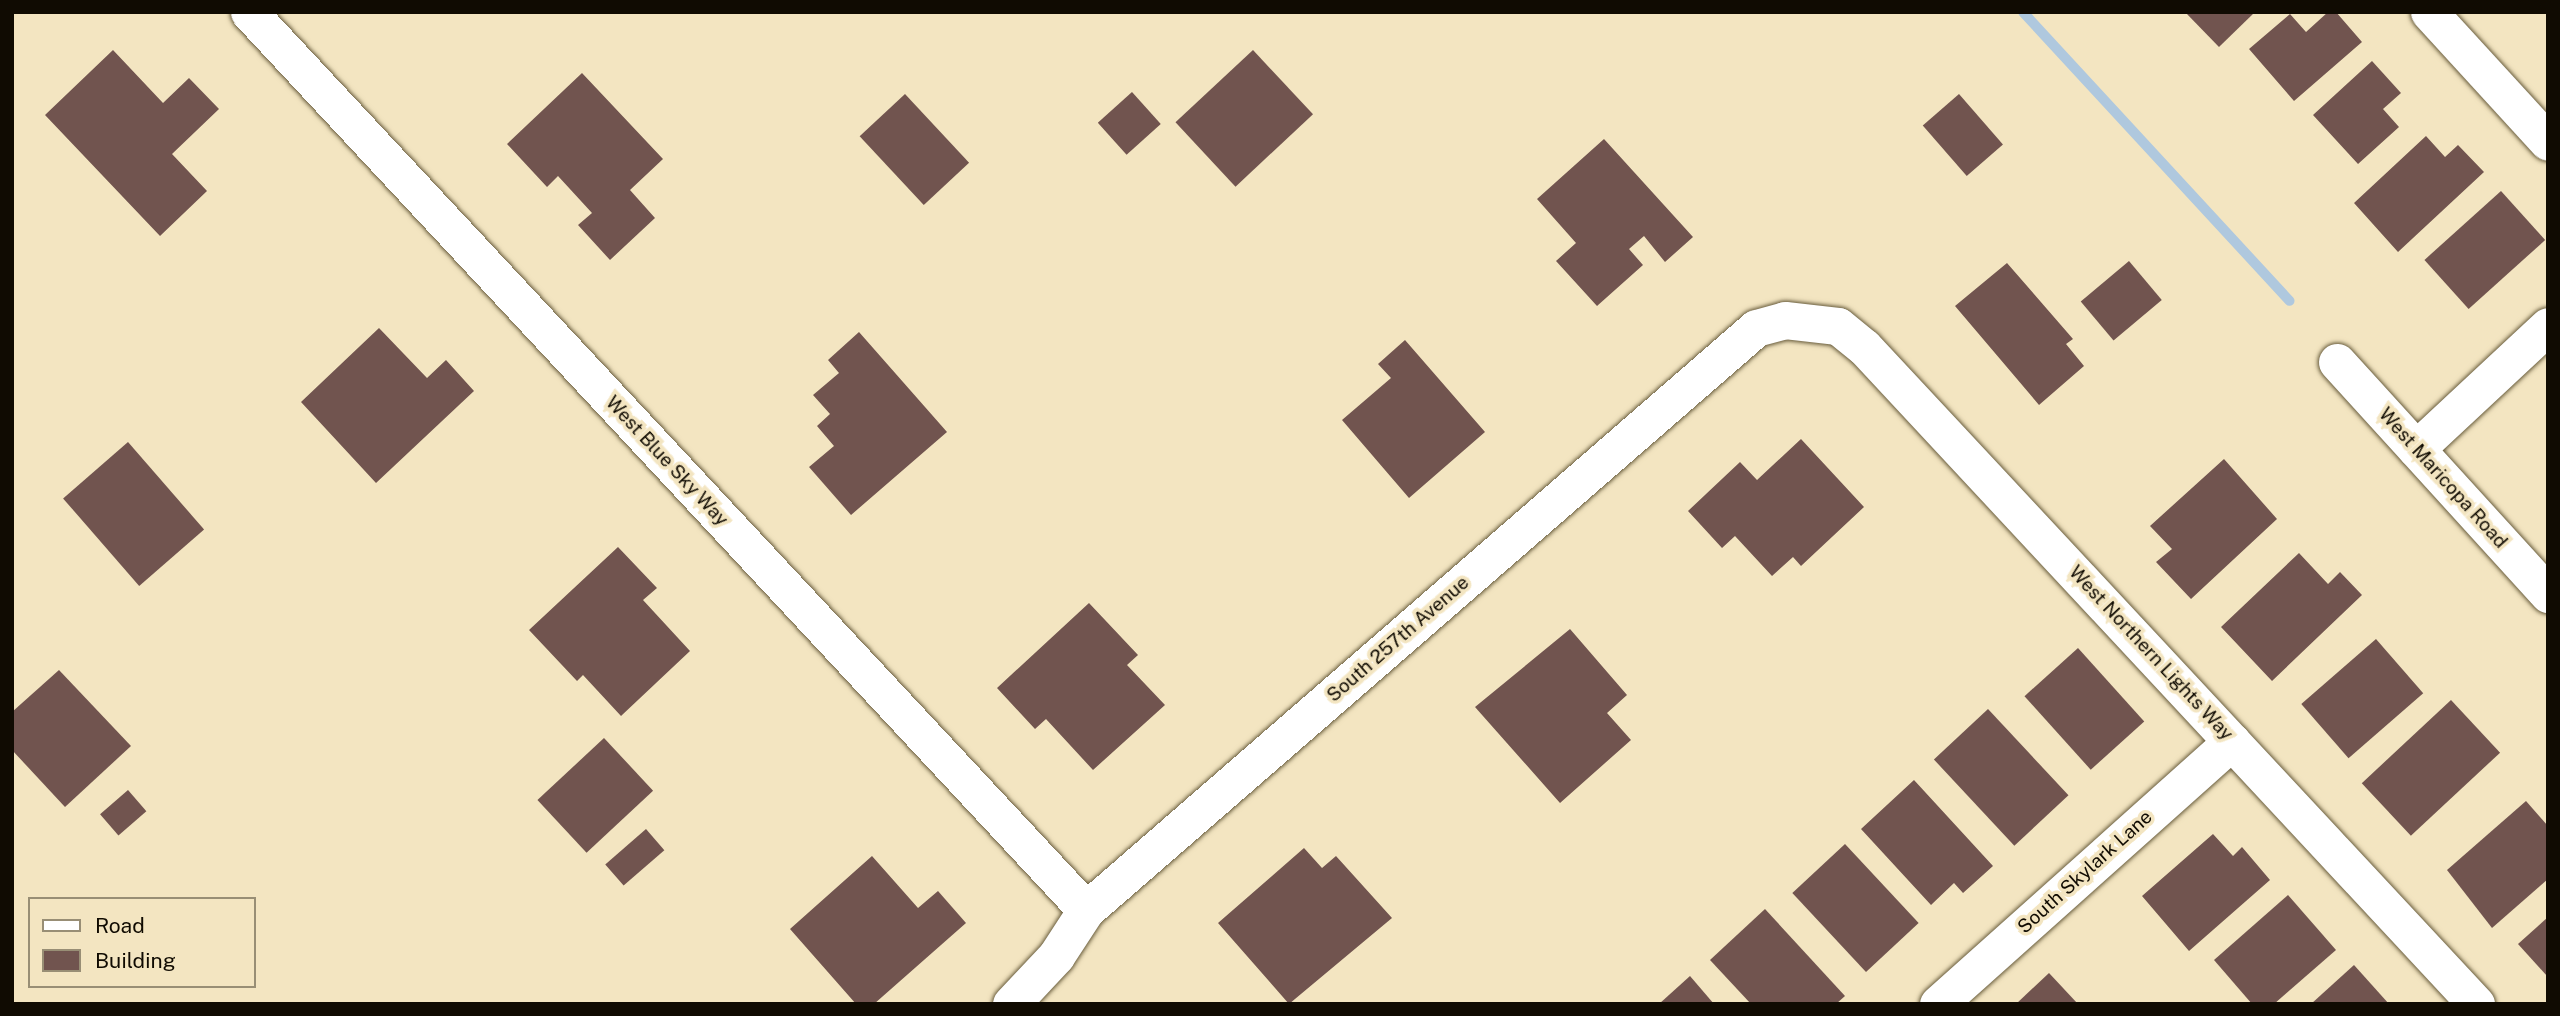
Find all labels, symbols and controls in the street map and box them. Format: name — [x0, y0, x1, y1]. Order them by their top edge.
street label: West Blue Sky Way — [601, 391, 733, 531]
street label: West Maricopa Road — [2374, 403, 2512, 553]
street label: West Northern Lights Way — [2064, 561, 2238, 745]
street label: South 257th Avenue — [1322, 571, 1474, 707]
street label: South Skylark Lane — [2013, 806, 2157, 938]
legend — [28, 897, 256, 988]
text: Road — [95, 913, 145, 938]
text: Building — [95, 948, 176, 973]

